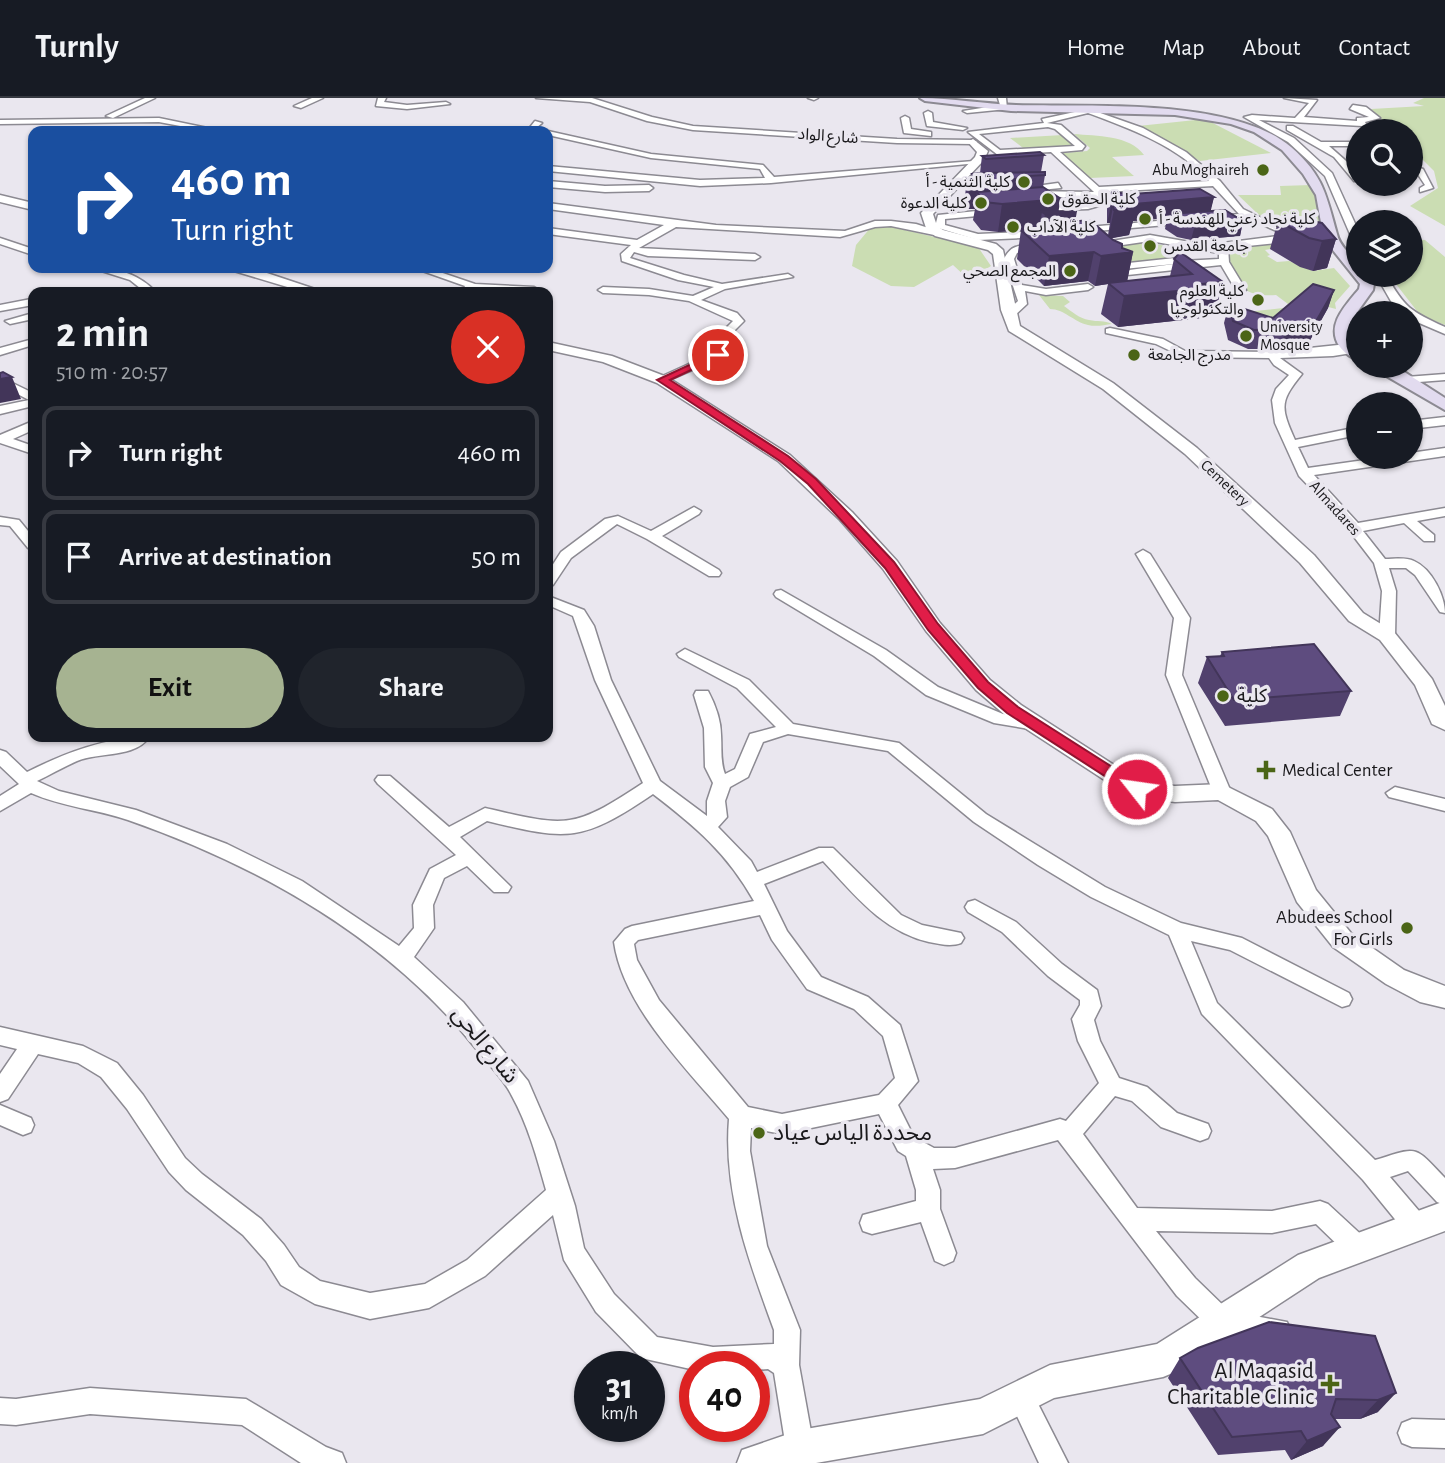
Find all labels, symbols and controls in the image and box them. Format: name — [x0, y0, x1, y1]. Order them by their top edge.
text: Turnly — [35, 31, 119, 64]
text: Home — [1067, 36, 1125, 60]
text: Map — [1163, 36, 1205, 60]
text: About — [1243, 36, 1300, 60]
text: Contact — [1338, 36, 1410, 60]
map controls — [1346, 119, 1423, 469]
button: search — [1346, 119, 1423, 196]
street label: شارع الواد — [797, 126, 859, 150]
icon: right — [56, 154, 147, 245]
text: 460 m — [171, 156, 292, 205]
place label: Abu Moghaireh — [1152, 162, 1249, 178]
marker: Abu Moghaireh — [1255, 162, 1271, 178]
place label: كلية التنمية - أ — [926, 172, 1010, 190]
marker: كلية التنمية - أ — [1016, 174, 1032, 190]
marker: كلية الحقوق — [1040, 191, 1056, 207]
place label: كلية الحقوق — [1062, 191, 1136, 208]
place label: كلية الدعوة — [901, 195, 967, 212]
marker: كلية الدعوة — [973, 195, 989, 211]
place label: كلية نجاد زعني للهندسة - أ — [1159, 209, 1315, 231]
button: layers — [1346, 210, 1423, 287]
marker: كلية نجاد زعني للهندسة - أ — [1137, 211, 1153, 227]
text: Turn right — [171, 214, 293, 246]
marker: كلية الآداب — [1005, 219, 1021, 235]
place label: كلية الآداب — [1027, 219, 1096, 235]
marker: جامعة القدس — [1142, 238, 1158, 254]
place label: جامعة القدس — [1164, 238, 1249, 255]
place label: المجمع الصحي — [963, 263, 1056, 283]
marker: المجمع الصحي — [1062, 263, 1078, 279]
place label: كلية العلوم والتكنولوجيا — [1170, 283, 1244, 318]
marker: كلية العلوم والتكنولوجيا — [1250, 292, 1266, 308]
button: + — [1346, 301, 1423, 378]
button: close — [451, 310, 525, 384]
text: 2 min — [56, 312, 149, 354]
place label: University Mosque — [1260, 319, 1323, 353]
pin — [688, 325, 748, 385]
marker: University Mosque — [1238, 328, 1254, 344]
icon: arrive — [699, 336, 737, 374]
marker: مدرج الجامعة — [1126, 347, 1142, 363]
place label: مدرج الجامعة — [1148, 347, 1231, 367]
text: 510 m · 20:57 — [56, 361, 168, 384]
button: − — [1346, 392, 1423, 469]
icon: right — [60, 434, 98, 472]
text: Turn right — [119, 440, 222, 466]
text: 460 m — [457, 440, 521, 466]
street label: Cemetery — [1197, 457, 1253, 510]
street label: Almadares — [1307, 478, 1364, 538]
icon: arrive — [60, 538, 98, 576]
text: Arrive at destination — [119, 544, 332, 570]
text: 50 m — [471, 544, 521, 570]
button: Exit — [56, 648, 284, 728]
button: Share — [298, 648, 525, 728]
place label: كلية — [1237, 687, 1268, 706]
marker: كلية — [1215, 688, 1231, 704]
position arrow — [1100, 752, 1174, 826]
marker: Medical Center — [1256, 760, 1276, 780]
place label: Medical Center — [1282, 761, 1392, 780]
place label: Abudees School For Girls — [1276, 908, 1393, 949]
marker: Abudees School For Girls — [1399, 920, 1415, 936]
street label: شارع الحي — [444, 1002, 523, 1091]
place label: محددة الياس عياد — [773, 1122, 932, 1145]
marker: محددة الياس عياد — [751, 1125, 767, 1141]
speed limit sign: 40 — [679, 1351, 770, 1442]
place label: Al Maqasid Charitable Clinic — [1167, 1360, 1314, 1409]
text: 31 — [606, 1370, 633, 1405]
marker: Al Maqasid Charitable Clinic — [1320, 1374, 1340, 1394]
text: km/h — [601, 1405, 638, 1423]

